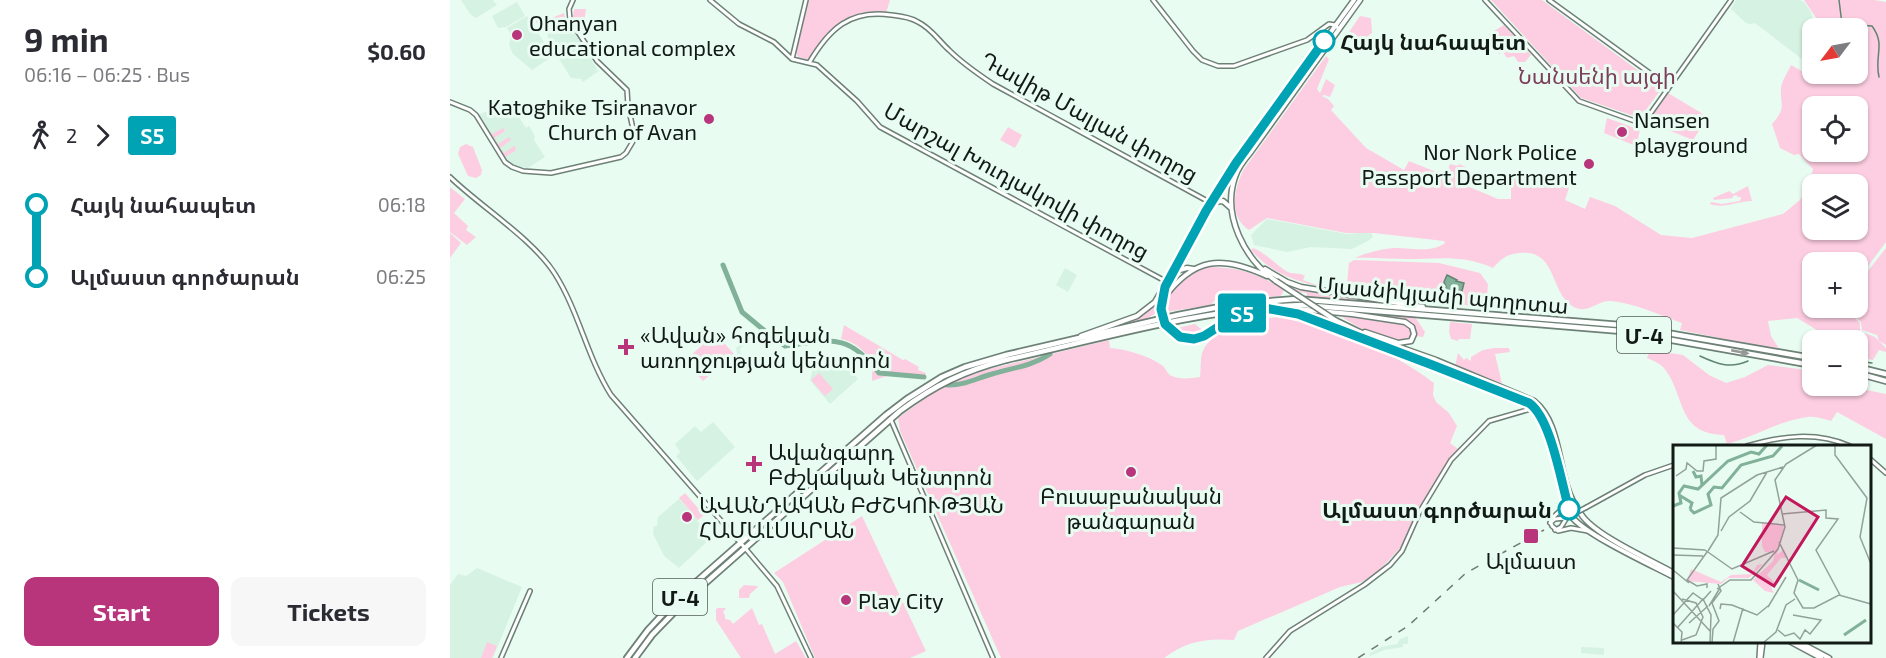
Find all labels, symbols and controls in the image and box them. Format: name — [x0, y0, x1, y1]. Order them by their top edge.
place label: Ohanyan educational complex — [529, 9, 736, 60]
north arrow — [1802, 18, 1868, 84]
map controls — [1802, 18, 1868, 396]
text: 9 min — [24, 19, 109, 59]
marker: Ohanyan educational complex — [510, 28, 524, 42]
place label: Հայկ նահապետ — [1340, 28, 1526, 55]
marker: Հայկ նահապետ — [1313, 30, 1335, 52]
text: $0.60 — [367, 38, 426, 64]
street label: Դավիթ Մալյան փողոց — [977, 45, 1203, 187]
text: 06:16 – 06:25 · Bus — [24, 62, 190, 86]
park label: Նանսենի այգի — [1518, 62, 1676, 89]
place label: Katoghike Tsiranavor Church of Avan — [488, 93, 697, 144]
street label: Մարշալ Խուդյակովի փողոց — [879, 96, 1154, 265]
button: locate — [1802, 96, 1868, 162]
place label: Nansen playground — [1634, 106, 1748, 157]
marker: Katoghike Tsiranavor Church of Avan — [702, 112, 716, 126]
icon: walk — [24, 119, 57, 152]
icon: forward — [86, 119, 119, 152]
text: 2 — [66, 123, 77, 147]
text: Տ5 — [140, 123, 164, 148]
marker: Nansen playground — [1615, 125, 1629, 139]
place label: Nor Nork Police Passport Department — [1362, 138, 1577, 189]
marker: Nor Nork Police Passport Department — [1582, 157, 1596, 171]
button: layers — [1802, 174, 1868, 240]
text: Հայկ նահապետ — [70, 191, 256, 217]
text: 06:18 — [378, 192, 426, 216]
button: + — [1802, 252, 1868, 318]
text: Ալմաստ գործարան — [70, 263, 300, 289]
text: 06:25 — [376, 264, 426, 288]
street label: Մյասնիկյանի պողոտա — [1316, 270, 1570, 319]
line badge: Տ5 — [1215, 294, 1269, 332]
text: Տ5 — [1230, 301, 1254, 326]
road number: Մ-4 — [1617, 317, 1671, 353]
place label: «Ավան» հոգեկան առողջության կենտրոն — [640, 321, 890, 373]
button: − — [1802, 330, 1868, 396]
marker: «Ավան» հոգեկան առողջության կենտրոն — [617, 338, 635, 356]
one-way arrow — [1731, 348, 1750, 357]
place label: Ավանգարդ Բժշկական Կենտրոն — [768, 438, 993, 490]
inset map — [1673, 445, 1871, 643]
marker: Ավանգարդ Բժշկական Կենտրոն — [745, 455, 763, 473]
marker: Բուսաբանական թանգարան — [1124, 465, 1138, 479]
place label: Բուսաբանական թանգարան — [1040, 482, 1222, 534]
place label: ԱՎԱՆԴԱԿԱՆ ԲԺՇԿՈՒԹՅԱՆ ՀԱՄԱԼՍԱՐԱՆ — [699, 491, 1004, 542]
place label: Ալմաստ գործարան — [1322, 496, 1552, 523]
marker: Ալմաստ գործարան — [1558, 498, 1580, 520]
marker: ԱՎԱՆԴԱԿԱՆ ԲԺՇԿՈՒԹՅԱՆ ՀԱՄԱԼՍԱՐԱՆ — [680, 510, 694, 524]
marker: Ալմաստ — [1522, 527, 1540, 545]
place label: Ալմաստ — [1485, 547, 1577, 574]
button: Start — [24, 577, 219, 646]
button: Tickets — [231, 577, 426, 646]
road number: Մ-4 — [653, 579, 707, 615]
place label: Play City — [858, 587, 944, 613]
marker: Play City — [839, 593, 853, 607]

